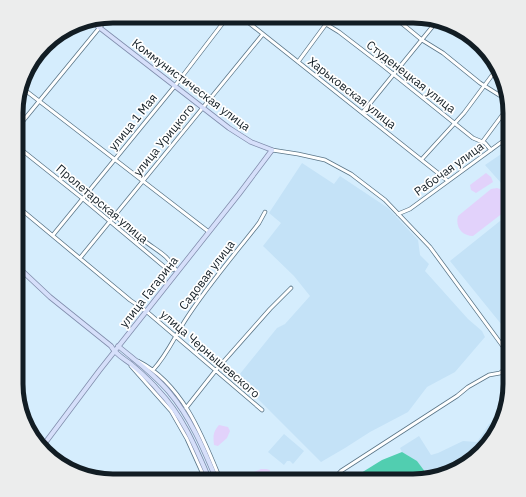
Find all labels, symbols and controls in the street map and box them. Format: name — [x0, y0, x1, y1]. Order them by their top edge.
street label: Коммунистическая улица — [129, 35, 254, 134]
street label: Студенецкая улица — [364, 37, 459, 116]
street label: Харьковская улица — [305, 53, 400, 132]
street label: улица 1 Мая — [105, 90, 160, 153]
street label: улица Урицкого — [130, 100, 198, 179]
street label: Рабочая улица — [411, 138, 487, 199]
street label: Пролетарская улица — [53, 161, 152, 247]
street label: Садовая улица — [175, 236, 238, 313]
street label: улица Гагарина — [116, 253, 181, 330]
street label: улица Чернышевского — [158, 306, 263, 401]

